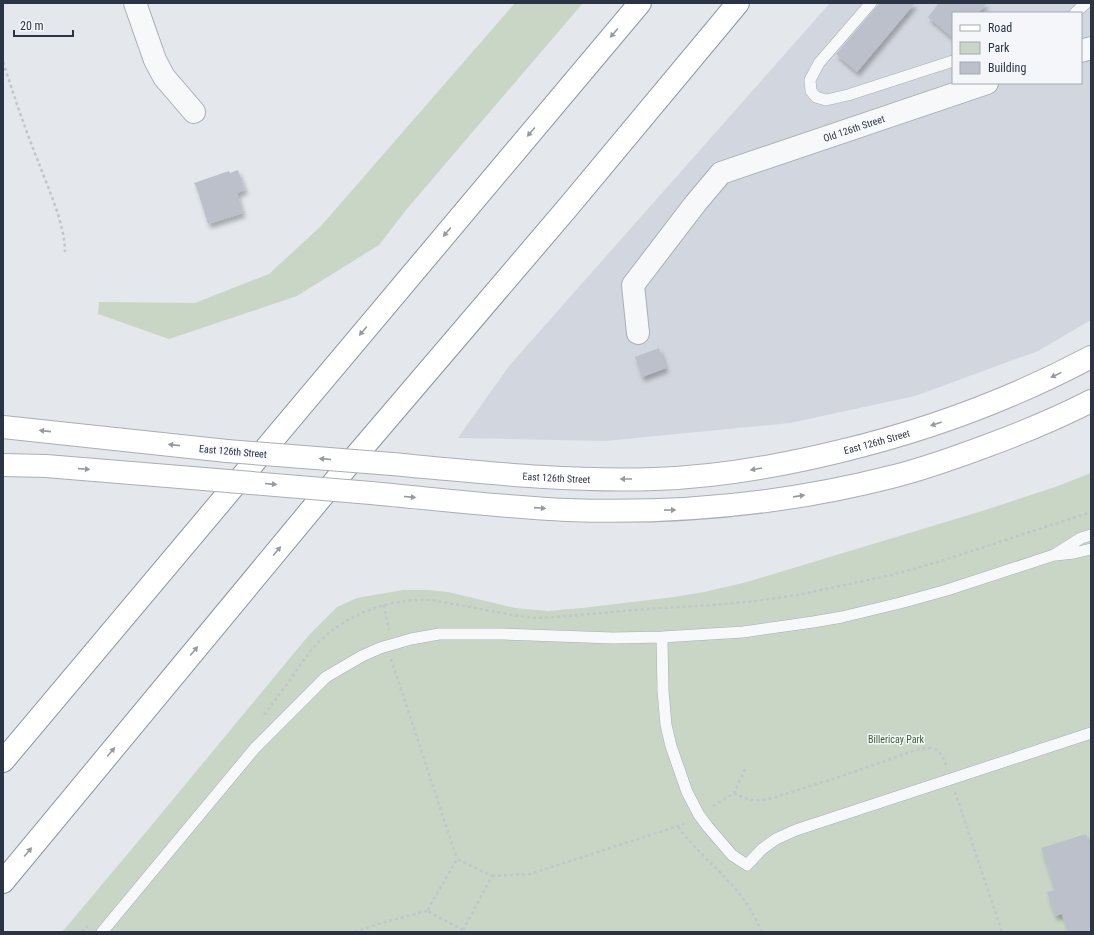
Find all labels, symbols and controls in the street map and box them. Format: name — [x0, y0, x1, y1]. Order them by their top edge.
scale bar — [14, 12, 73, 38]
legend — [952, 12, 1082, 84]
text: 20 m — [20, 19, 44, 33]
text: Road — [988, 21, 1012, 35]
one-way arrow — [610, 27, 619, 38]
text: Park — [988, 41, 1010, 55]
text: Building — [988, 61, 1026, 75]
street label: Old 126th Street — [822, 113, 886, 144]
one-way arrow — [526, 127, 535, 138]
one-way arrow — [443, 226, 452, 237]
one-way arrow — [359, 326, 368, 336]
one-way arrow — [1050, 371, 1062, 378]
one-way arrow — [930, 421, 942, 427]
street label: East 126th Street — [843, 427, 911, 456]
one-way arrow — [39, 428, 51, 434]
one-way arrow — [168, 442, 180, 449]
street label: East 126th Street — [199, 443, 267, 460]
one-way arrow — [319, 455, 331, 462]
one-way arrow — [78, 466, 90, 473]
one-way arrow — [750, 466, 762, 472]
street label: East 126th Street — [522, 471, 591, 485]
one-way arrow — [619, 476, 632, 482]
one-way arrow — [265, 481, 277, 488]
one-way arrow — [404, 493, 416, 500]
one-way arrow — [793, 493, 805, 499]
one-way arrow — [534, 504, 546, 511]
one-way arrow — [664, 507, 677, 513]
one-way arrow — [272, 546, 281, 557]
one-way arrow — [189, 646, 198, 657]
park label: Billericay Park — [868, 734, 924, 745]
one-way arrow — [107, 746, 115, 757]
one-way arrow — [24, 846, 33, 857]

